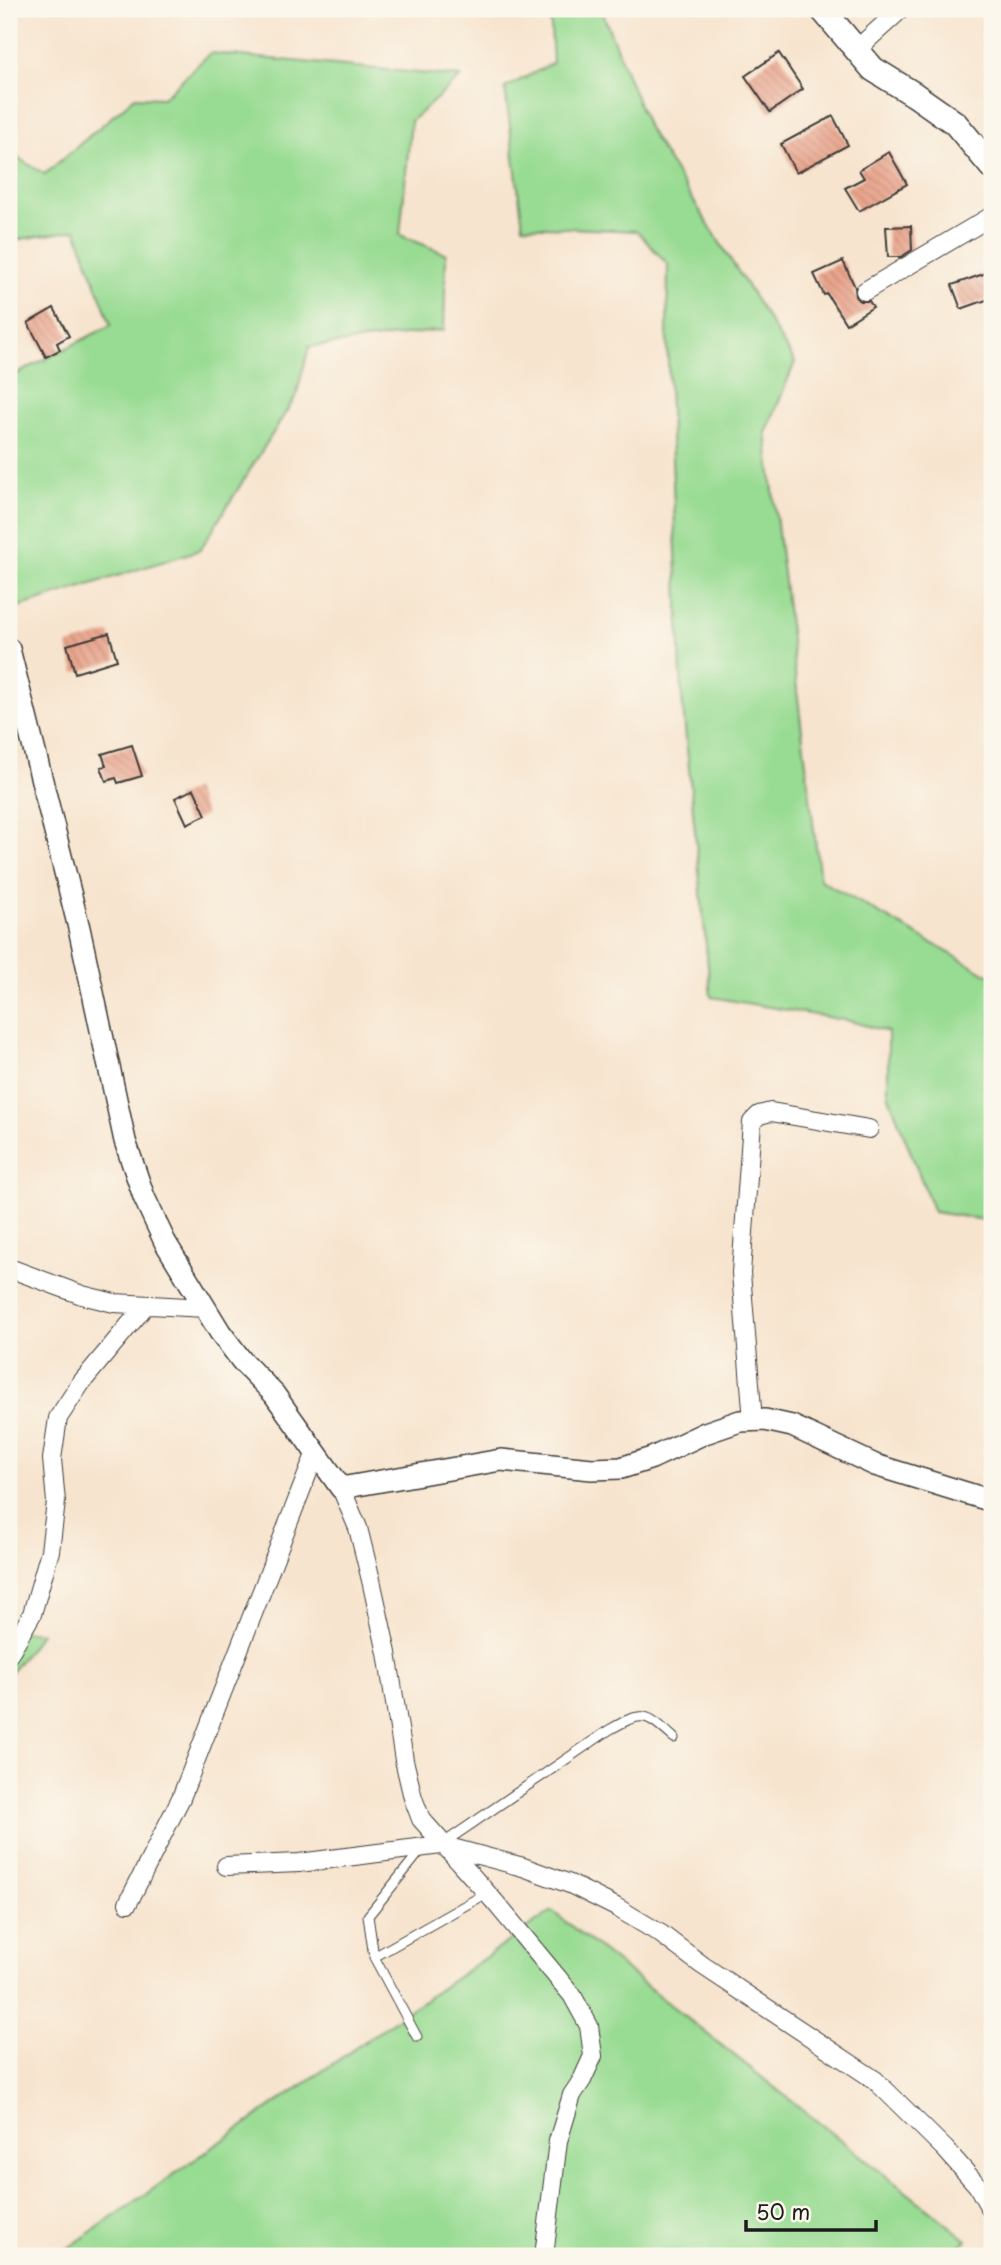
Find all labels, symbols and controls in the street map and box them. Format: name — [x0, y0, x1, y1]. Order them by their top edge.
scale bar — [746, 2188, 875, 2232]
text: 50 m — [756, 2195, 810, 2227]

